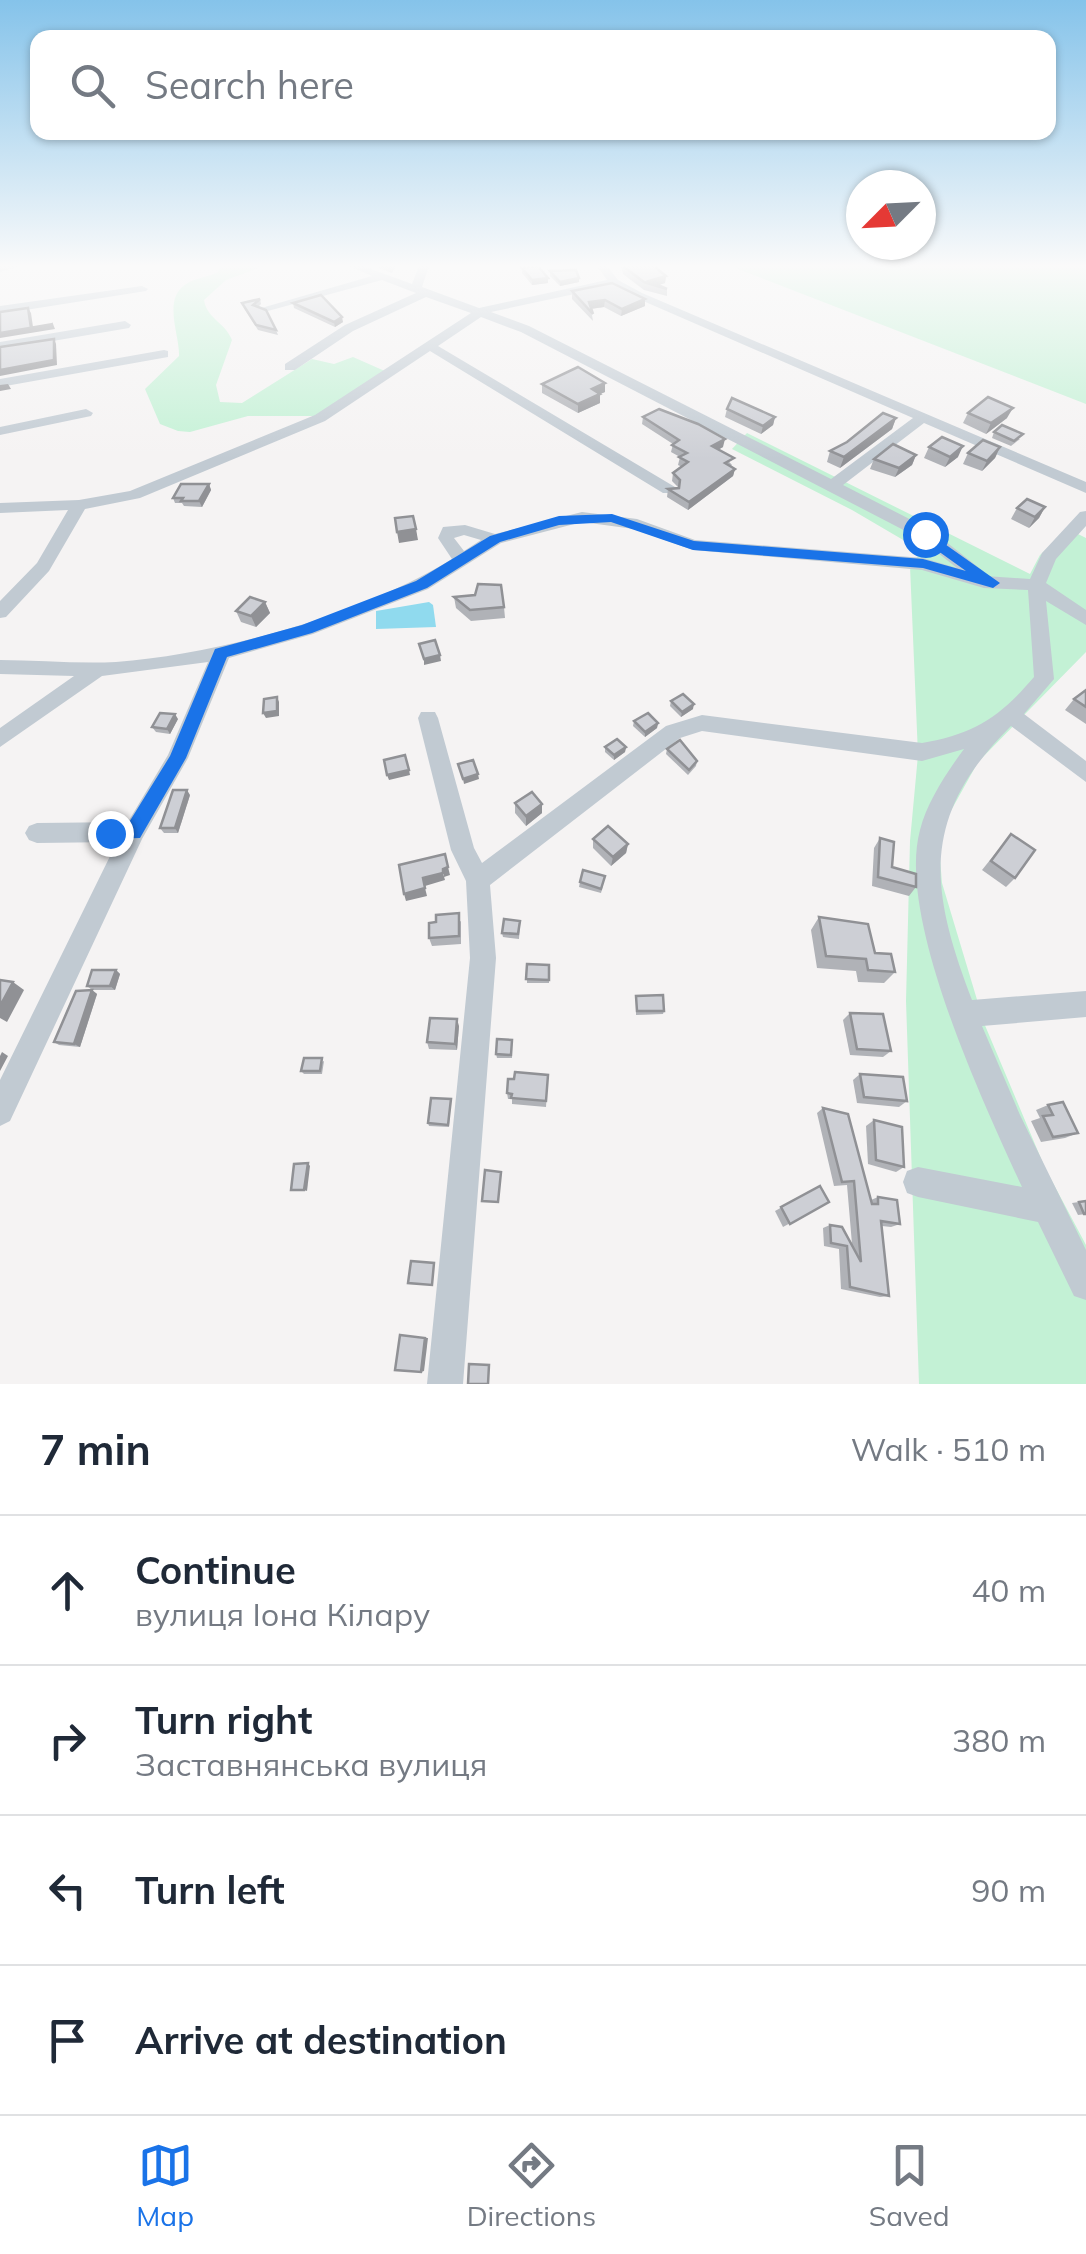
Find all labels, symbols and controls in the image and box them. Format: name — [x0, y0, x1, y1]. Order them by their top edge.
search box — [30, 30, 1056, 140]
icon: search — [65, 58, 120, 113]
text: Search here — [145, 61, 354, 109]
north arrow — [846, 170, 936, 260]
route start — [903, 512, 949, 558]
route end — [88, 811, 134, 857]
text: 7 min — [40, 1423, 151, 1476]
text: Walk · 510 m — [851, 1429, 1046, 1469]
text: Continue — [135, 1546, 296, 1594]
icon: ahead — [40, 1563, 95, 1618]
text: 40 m — [971, 1570, 1046, 1610]
text: вулиця Іона Кілару — [135, 1594, 430, 1634]
text: Turn right — [135, 1696, 312, 1744]
icon: right — [40, 1713, 95, 1768]
text: 380 m — [952, 1720, 1046, 1760]
text: Заставнянська вулиця — [135, 1744, 487, 1784]
icon: left — [40, 1863, 95, 1918]
text: Turn left — [135, 1866, 285, 1914]
text: 90 m — [971, 1870, 1046, 1910]
icon: arrive — [40, 2013, 95, 2068]
text: Arrive at destination — [135, 2016, 507, 2064]
tab: Map — [136, 2138, 194, 2233]
tab: Directions — [467, 2138, 596, 2233]
tab: Saved — [869, 2138, 950, 2233]

